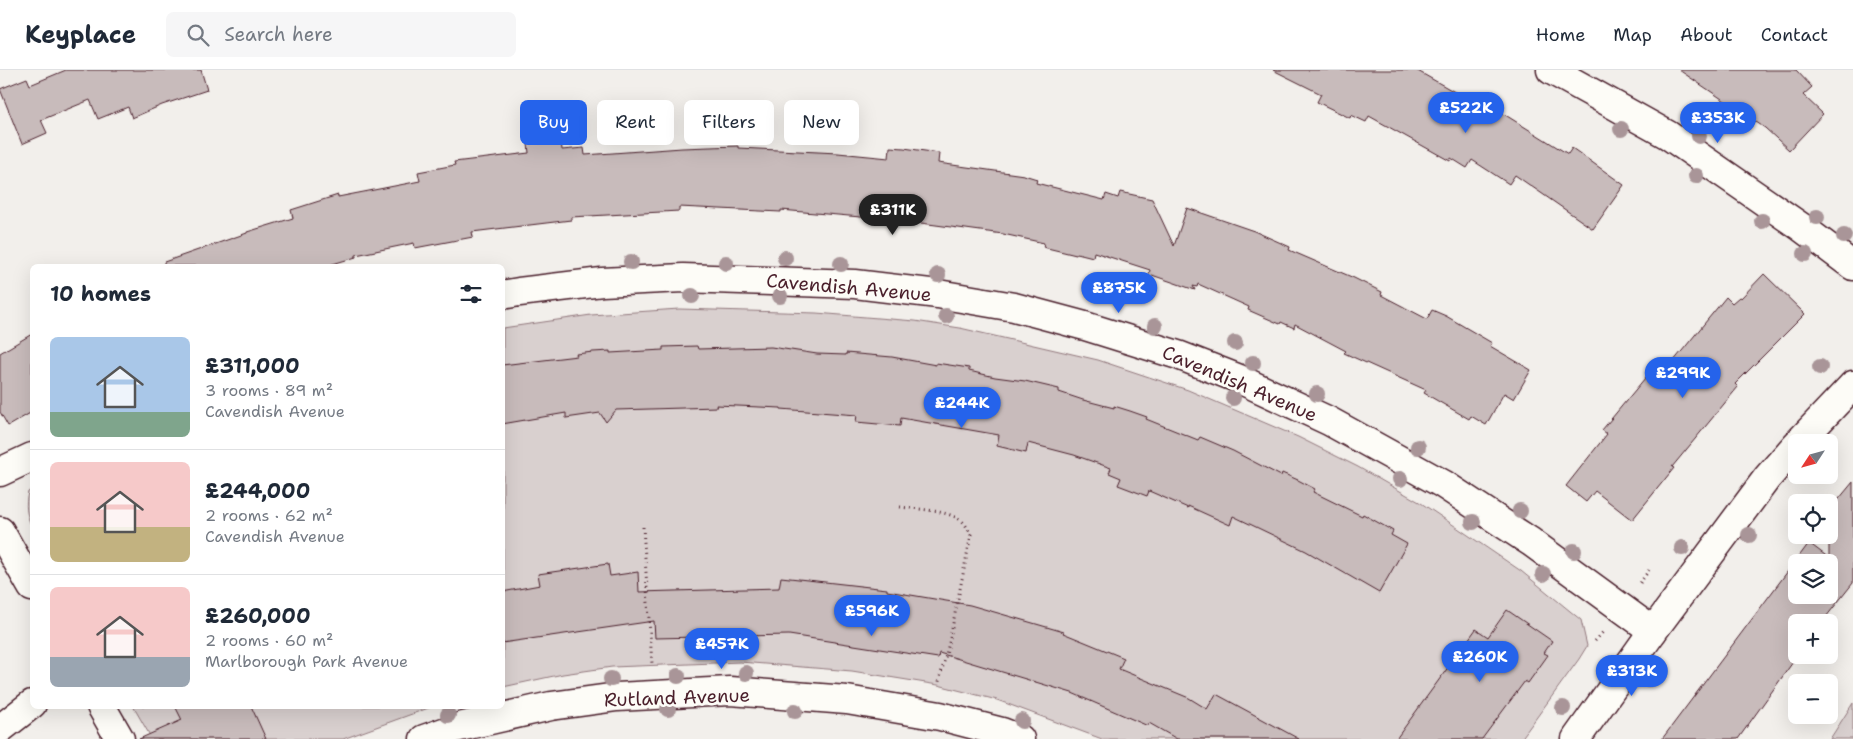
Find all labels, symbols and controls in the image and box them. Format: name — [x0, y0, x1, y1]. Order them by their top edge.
search box — [166, 12, 516, 57]
text: Keyplace — [25, 19, 136, 51]
icon: search — [184, 21, 212, 49]
text: Search here — [224, 22, 333, 47]
text: Home — [1536, 23, 1585, 47]
text: Map — [1613, 23, 1652, 47]
text: About — [1680, 23, 1733, 47]
text: Contact — [1761, 23, 1828, 47]
pin: £522K — [1431, 92, 1501, 134]
text: £522K — [1439, 97, 1493, 118]
chip: Buy — [520, 100, 587, 145]
chip: Rent — [597, 100, 674, 145]
chip: Filters — [684, 100, 774, 145]
chip: New — [784, 100, 859, 145]
pin: £353K — [1683, 102, 1753, 144]
text: £353K — [1691, 107, 1745, 128]
pin: £311K — [858, 194, 928, 236]
text: £311K — [870, 199, 916, 220]
street label: Cavendish Avenue — [765, 268, 933, 307]
pin: £875K — [1084, 272, 1154, 314]
text: £875K — [1092, 277, 1146, 298]
text: 10 homes — [50, 280, 151, 308]
icon: filters — [457, 280, 485, 308]
street label: Cavendish Avenue — [1159, 340, 1321, 427]
text: £311,000 — [205, 352, 300, 380]
pin: £299K — [1648, 356, 1718, 399]
icon: home — [90, 357, 150, 417]
text: £299K — [1656, 362, 1710, 383]
text: 3 rooms · 89 m² — [205, 380, 333, 401]
pin: £244K — [927, 386, 997, 429]
text: £244K — [935, 392, 989, 413]
text: Cavendish Avenue — [205, 401, 345, 422]
north arrow — [1788, 434, 1838, 484]
map controls — [1788, 434, 1838, 724]
text: £244,000 — [205, 477, 310, 505]
icon: home — [90, 482, 150, 542]
button: locate — [1788, 494, 1838, 544]
text: 2 rooms · 62 m² — [205, 505, 333, 526]
text: Cavendish Avenue — [205, 526, 345, 547]
button: layers — [1788, 554, 1838, 604]
pin: £596K — [837, 594, 907, 637]
text: £596K — [845, 600, 899, 621]
text: £260,000 — [205, 602, 311, 630]
icon: home — [90, 607, 150, 667]
button: + — [1788, 614, 1838, 664]
pin: £457K — [687, 628, 757, 670]
text: 2 rooms · 60 m² — [205, 630, 333, 651]
text: £457K — [695, 633, 749, 654]
pin: £260K — [1445, 640, 1515, 683]
text: £260K — [1453, 646, 1507, 667]
text: Marlborough Park Avenue — [205, 651, 408, 672]
pin: £313K — [1597, 654, 1667, 697]
text: £313K — [1607, 660, 1657, 681]
button: − — [1788, 674, 1838, 724]
street label: Rutland Avenue — [604, 682, 751, 713]

